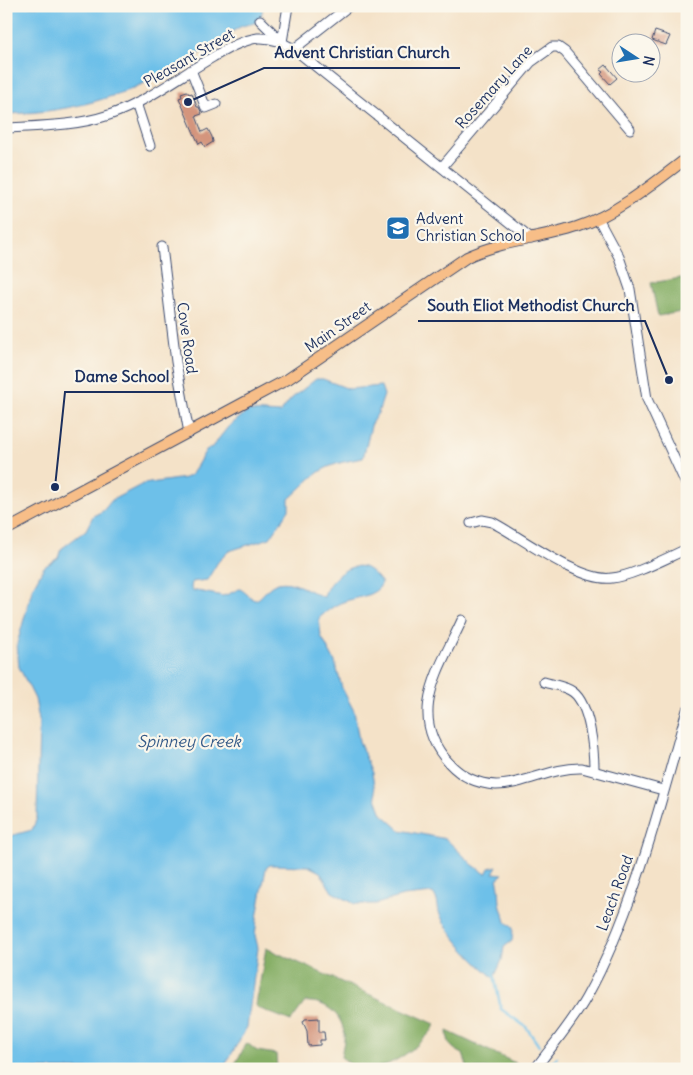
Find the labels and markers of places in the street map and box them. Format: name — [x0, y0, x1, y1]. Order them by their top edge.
callout: Advent Christian Church — [264, 37, 460, 68]
place label: Advent Christian School — [416, 209, 525, 245]
school or university icon: Advent Christian School — [385, 215, 411, 241]
callout: South Eliot Methodist Church — [418, 290, 645, 321]
callout: Dame School — [65, 361, 180, 392]

